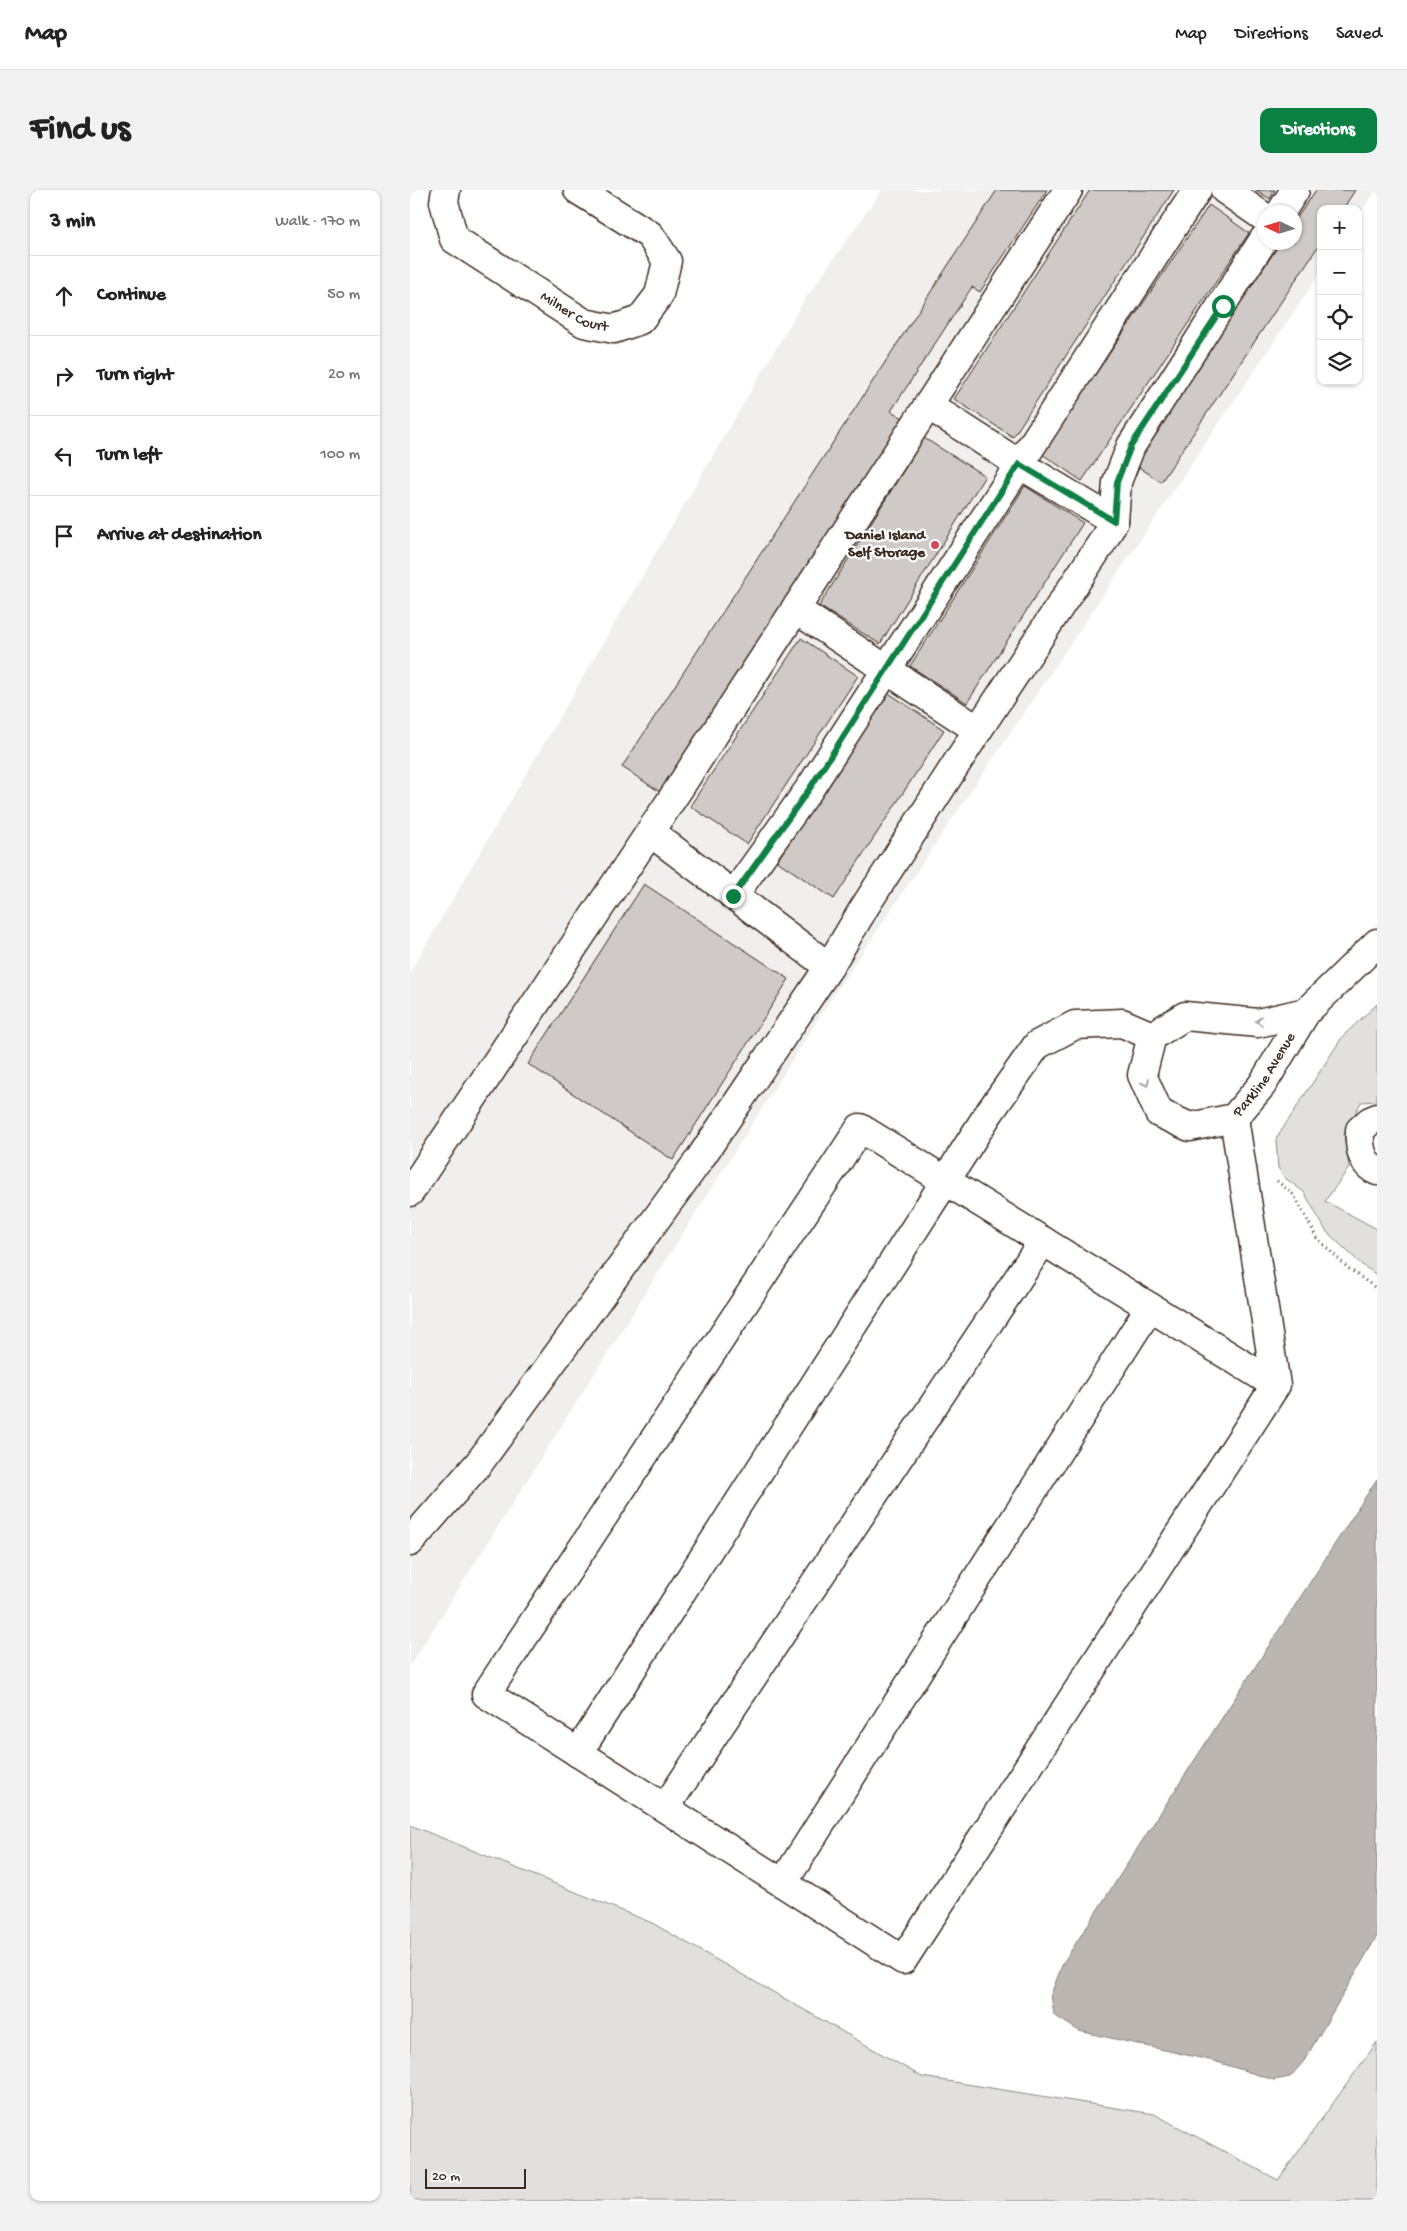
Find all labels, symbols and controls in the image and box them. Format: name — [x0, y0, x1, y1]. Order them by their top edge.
text: Map — [25, 20, 67, 49]
text: Map — [1175, 24, 1207, 45]
text: Directions — [1235, 24, 1308, 45]
text: Saved — [1336, 24, 1382, 45]
button: Directions — [1260, 108, 1377, 153]
text: Find us — [30, 110, 130, 151]
north arrow — [1257, 205, 1302, 250]
map controls — [1317, 205, 1362, 385]
button: + — [1317, 205, 1362, 250]
text: 3 min — [50, 210, 95, 235]
text: Walk · 170 m — [275, 213, 360, 232]
button: − — [1317, 250, 1362, 295]
icon: ahead — [50, 282, 78, 310]
text: Continue — [97, 284, 166, 307]
text: 50 m — [327, 286, 360, 305]
street label: Milner Court — [536, 288, 611, 337]
route start — [1212, 295, 1235, 318]
button: locate — [1317, 295, 1362, 340]
button: layers — [1317, 340, 1362, 385]
icon: right — [50, 362, 78, 390]
text: Turn right — [97, 364, 173, 387]
text: 20 m — [328, 366, 360, 385]
icon: left — [50, 442, 78, 470]
text: Turn left — [97, 444, 161, 467]
text: 100 m — [320, 446, 360, 465]
icon: arrive — [50, 522, 78, 550]
text: Arrive at destination — [97, 524, 261, 547]
place label: Daniel Island Self Storage — [843, 527, 927, 562]
marker: Daniel Island Self Storage — [929, 539, 941, 551]
route end — [722, 885, 745, 908]
one-way arrow — [1254, 1016, 1262, 1027]
street label: Parkline Avenue — [1229, 1029, 1300, 1122]
one-way arrow — [1139, 1078, 1150, 1087]
scale bar — [425, 2166, 526, 2189]
text: 20 m — [432, 2169, 460, 2186]

